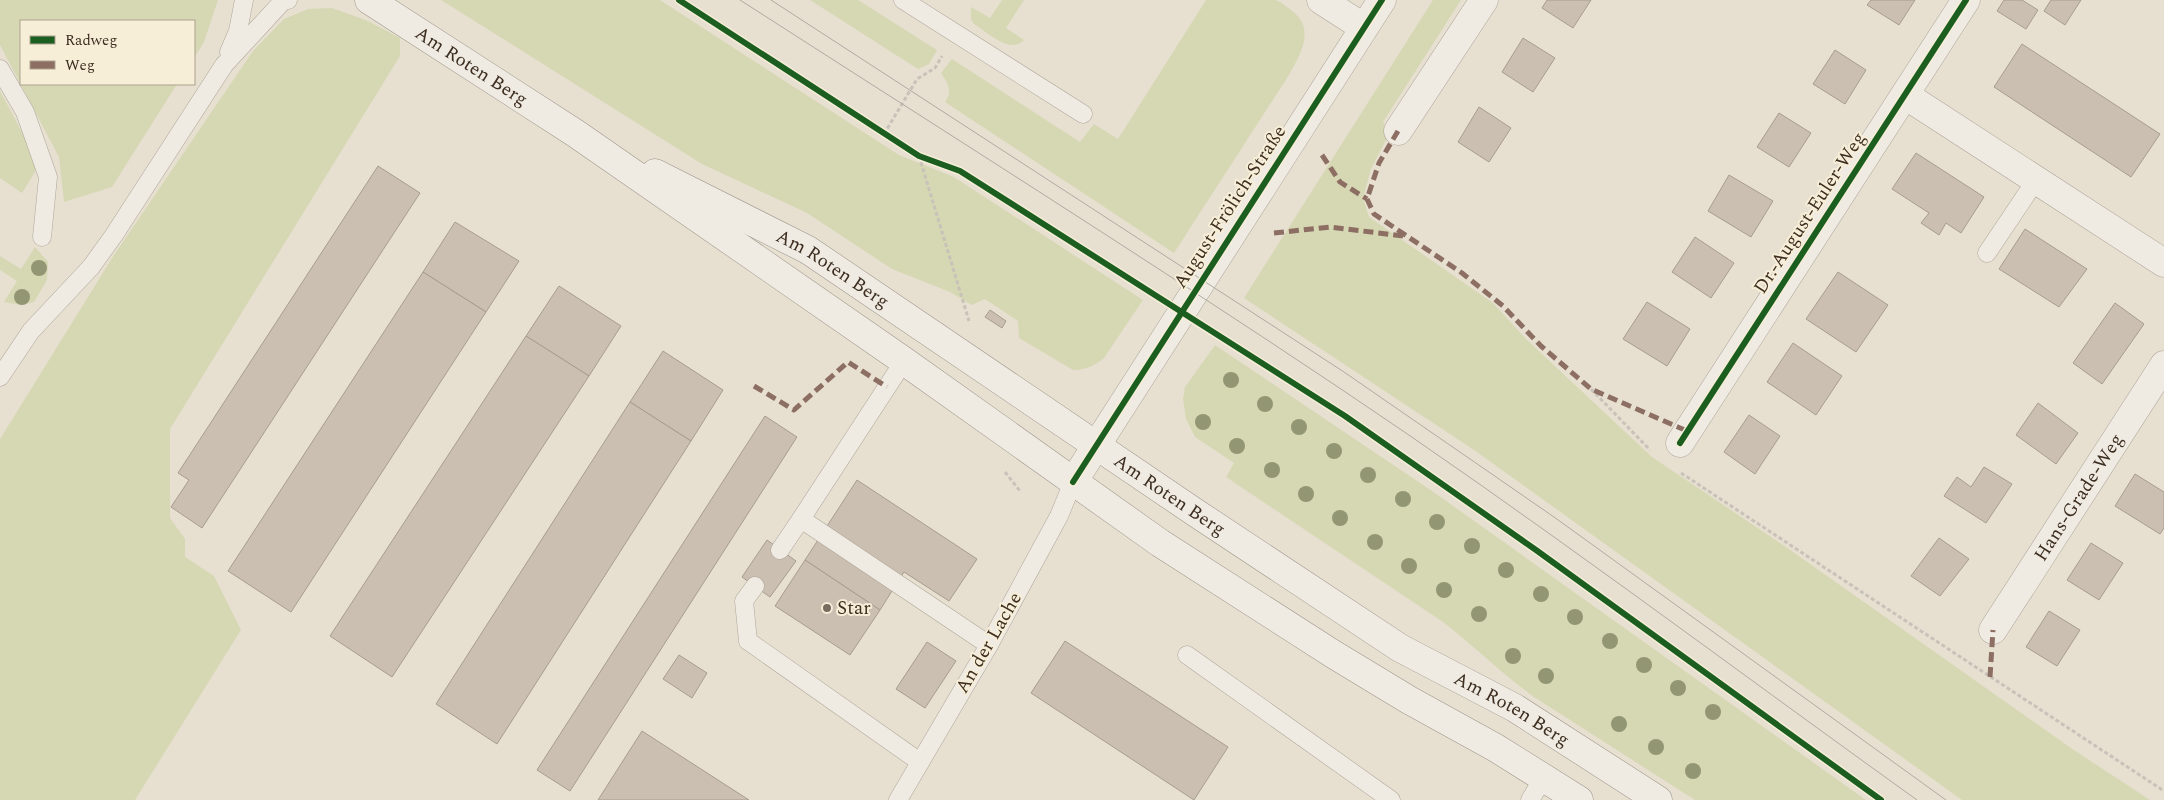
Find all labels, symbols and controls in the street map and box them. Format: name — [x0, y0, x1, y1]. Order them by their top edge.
street label: Am Roten Berg — [409, 19, 534, 114]
legend — [20, 20, 195, 85]
text: Radweg — [65, 29, 118, 52]
text: Weg — [65, 54, 95, 77]
street label: August-Frölich-Straße — [1166, 120, 1294, 294]
street label: Dr.-August-Euler-Weg — [1747, 126, 1873, 300]
street label: Am Roten Berg — [771, 222, 895, 316]
street label: Hans-Grade-Weg — [2027, 427, 2131, 567]
street label: Am Roten Berg — [1108, 447, 1231, 543]
street label: An der Lache — [948, 587, 1030, 699]
place label: Star — [837, 594, 871, 623]
marker: Star — [821, 602, 833, 614]
street label: Am Roten Berg — [1449, 664, 1575, 754]

